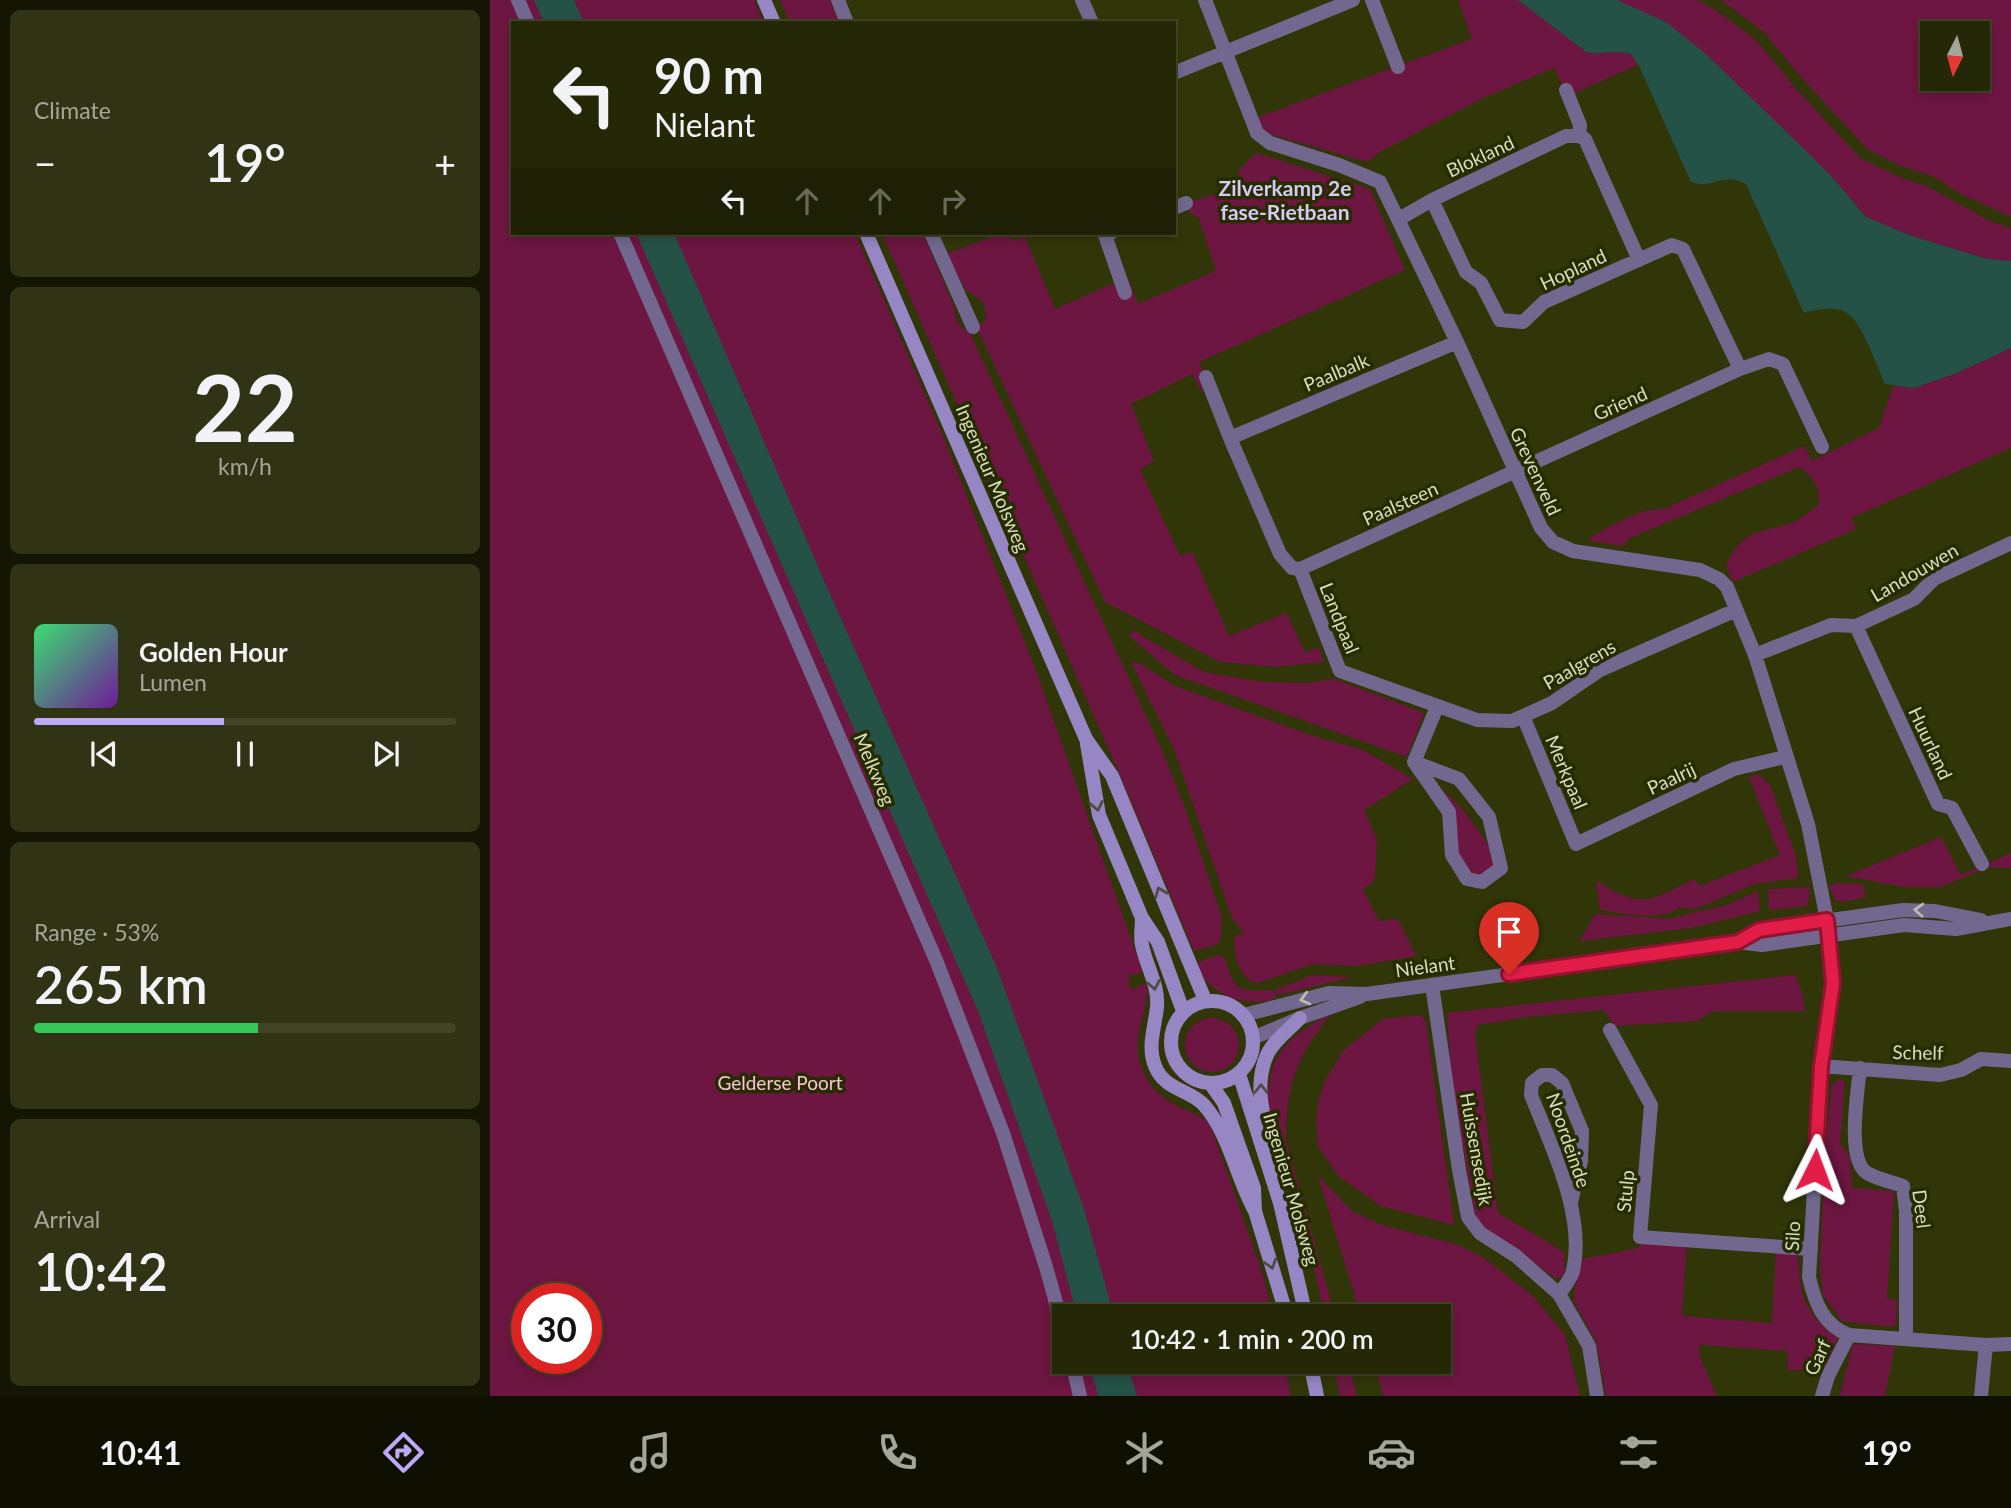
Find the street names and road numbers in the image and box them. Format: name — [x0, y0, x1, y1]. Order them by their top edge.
street label: Blokland — [1442, 130, 1518, 182]
street label: Hopland — [1536, 244, 1610, 294]
street label: Paalbalk — [1300, 348, 1372, 396]
street label: Griend — [1590, 381, 1650, 425]
street label: Ingenieur Molsweg — [951, 401, 1035, 555]
street label: Grevenveld — [1506, 423, 1566, 519]
street label: Paalsteen — [1359, 476, 1441, 530]
street label: Landouwen — [1866, 538, 1962, 606]
street label: Landpaal — [1315, 579, 1365, 657]
street label: Paalgrens — [1539, 634, 1619, 694]
street label: Huurland — [1904, 703, 1958, 783]
street label: Melkweg — [850, 729, 901, 809]
street label: Merkpaal — [1541, 732, 1593, 812]
street label: Paalrij — [1643, 757, 1699, 799]
street label: Nielant — [1394, 950, 1457, 982]
street label: Schelf — [1892, 1040, 1944, 1064]
street label: Noordeinde — [1542, 1090, 1596, 1190]
street label: Huissensedijk — [1456, 1091, 1498, 1208]
street label: Ingenieur Molsweg — [1259, 1110, 1325, 1268]
street label: Stulp — [1612, 1169, 1638, 1213]
street label: Deel — [1908, 1188, 1936, 1230]
street label: Silo — [1780, 1220, 1804, 1252]
street label: Garf — [1799, 1335, 1835, 1379]

